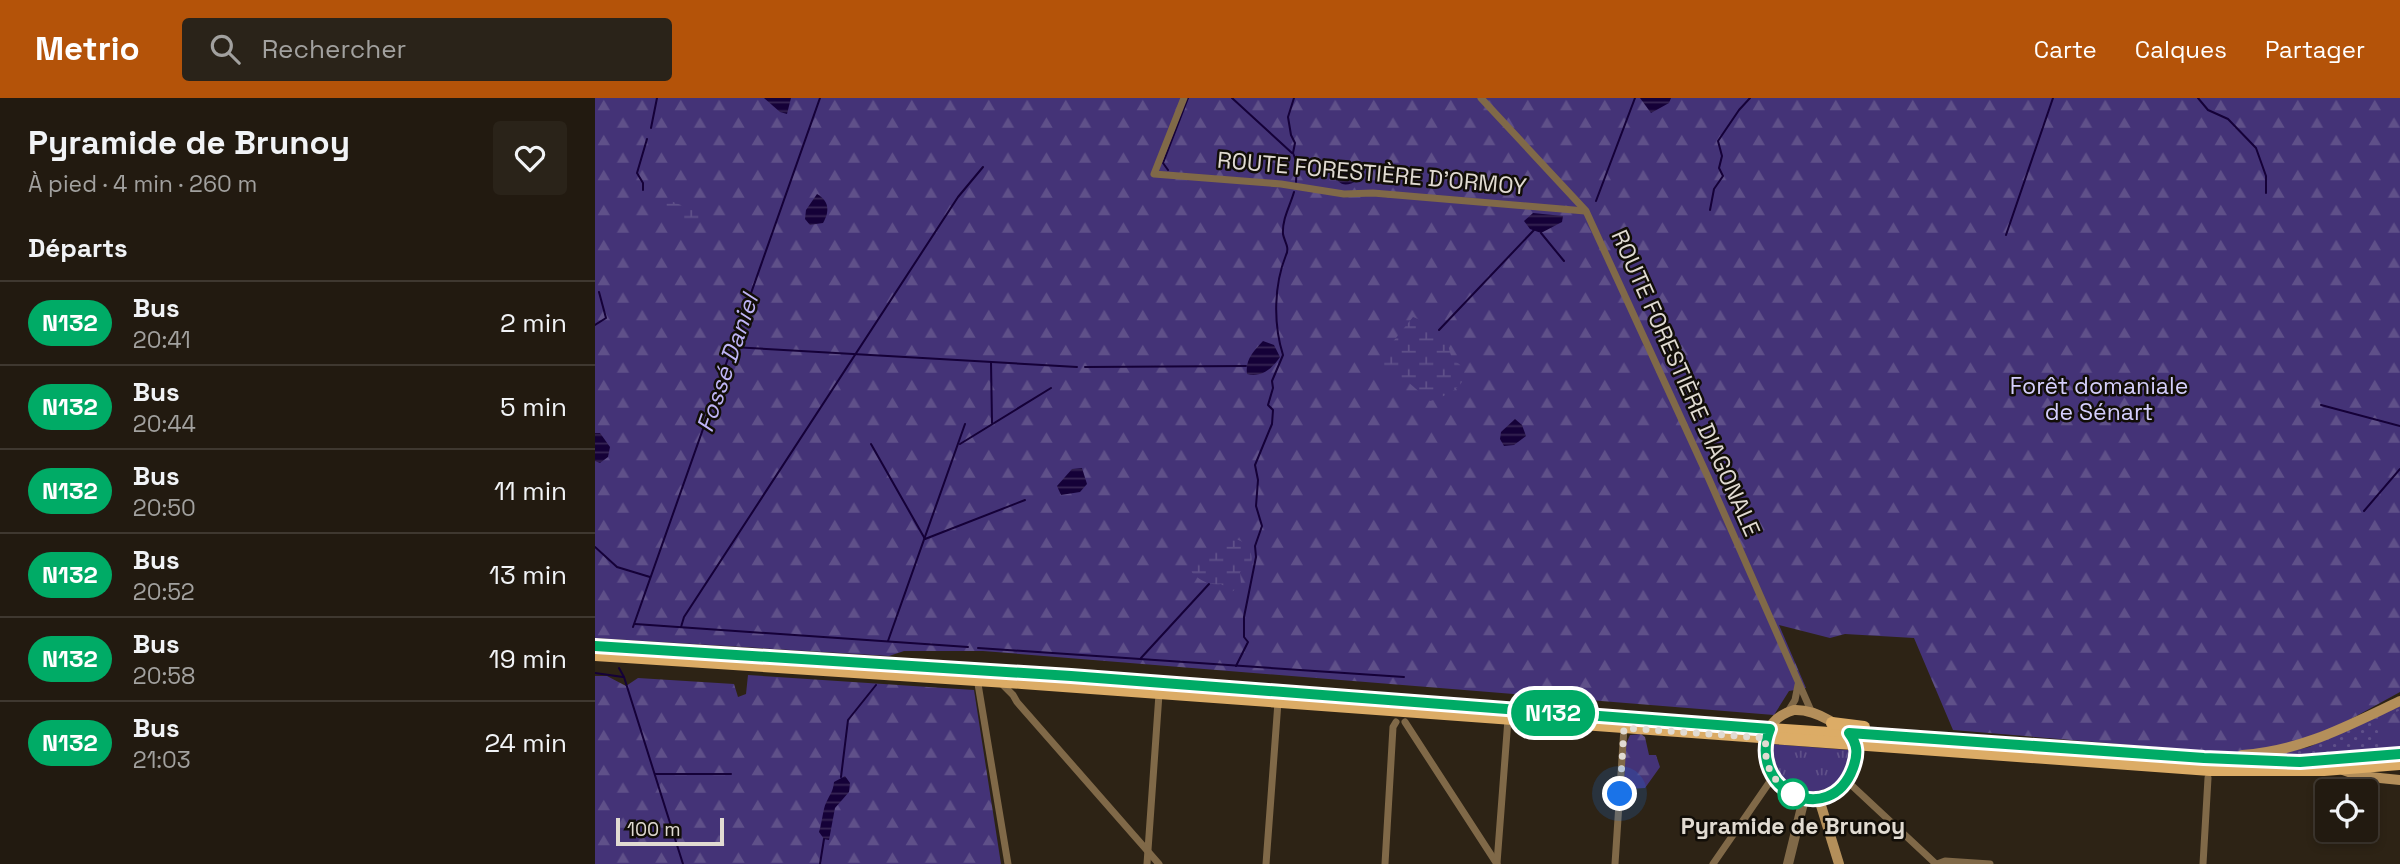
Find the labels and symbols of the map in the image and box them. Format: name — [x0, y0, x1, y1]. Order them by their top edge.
street label: ROUTE FORESTIÈRE D'ORMOY — [1216, 145, 1528, 201]
street label: ROUTE FORESTIÈRE DIAGONALE — [1605, 225, 1767, 541]
water label: Fossé Daniel — [689, 287, 766, 436]
park label: Forêt domaniale de Sénart — [2010, 371, 2188, 427]
line badge: N132 — [1504, 690, 1602, 736]
your location — [1602, 776, 1637, 811]
marker: Pyramide de Brunoy — [1778, 779, 1808, 809]
place label: Pyramide de Brunoy — [1681, 811, 1905, 841]
scale bar — [616, 815, 725, 847]

